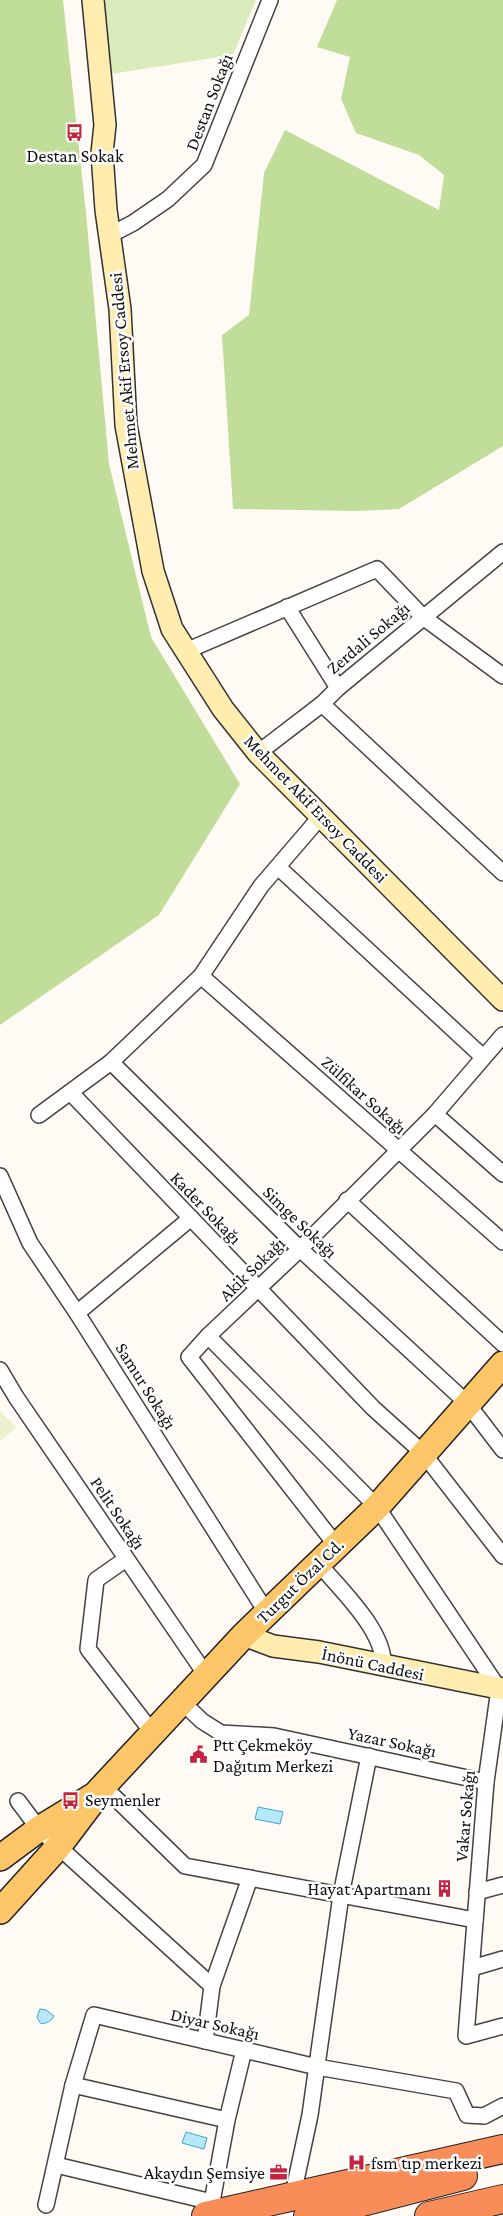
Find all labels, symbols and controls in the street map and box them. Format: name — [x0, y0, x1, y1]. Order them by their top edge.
street label: Destan Sokağı — [181, 51, 237, 153]
bus stop icon: Destan Sokak — [65, 123, 85, 143]
place label: Destan Sokak — [27, 146, 124, 166]
street label: Mehmet Akif Ersoy Caddesi — [105, 271, 143, 470]
street label: Zerdali Sokağı — [323, 598, 414, 678]
street label: Mehmet Akif Ersoy Caddesi — [240, 731, 392, 887]
street label: Zülfikar Sokağı — [317, 1052, 411, 1139]
street label: Kader Sokağı — [166, 1168, 246, 1249]
street label: Simge Sokağı — [259, 1182, 341, 1262]
street label: Akik Sokağı — [215, 1233, 289, 1305]
street label: Samur Sokağı — [112, 1339, 181, 1433]
street label: Pelit Sokağı — [87, 1473, 150, 1553]
street label: Turgut Özal Cd. — [252, 1535, 348, 1627]
street label: İnönü Caddesi — [320, 1643, 426, 1685]
street label: Yazar Sokağı — [346, 1723, 438, 1761]
place label: Ptt Çekmeköy Dağıtım Merkezi — [213, 1735, 333, 1776]
public building icon: Ptt Çekmeköy Dağıtım Merkezi — [189, 1745, 209, 1765]
street label: Vakar Sokağı — [451, 1769, 479, 1863]
bus stop icon: Seymenler — [61, 1790, 81, 1810]
place label: Seymenler — [85, 1790, 161, 1810]
place label: Hayat Apartmanı — [308, 1879, 431, 1899]
building icon: Hayat Apartmanı — [435, 1879, 455, 1899]
street label: Diyar Sokağı — [169, 2004, 262, 2044]
hospital icon: fsm tıp merkezi — [347, 2153, 367, 2173]
place label: fsm tıp merkezi — [371, 2153, 482, 2173]
place label: Akaydın Şemsiye — [144, 2163, 265, 2183]
office icon: Akaydın Şemsiye — [269, 2163, 289, 2183]

